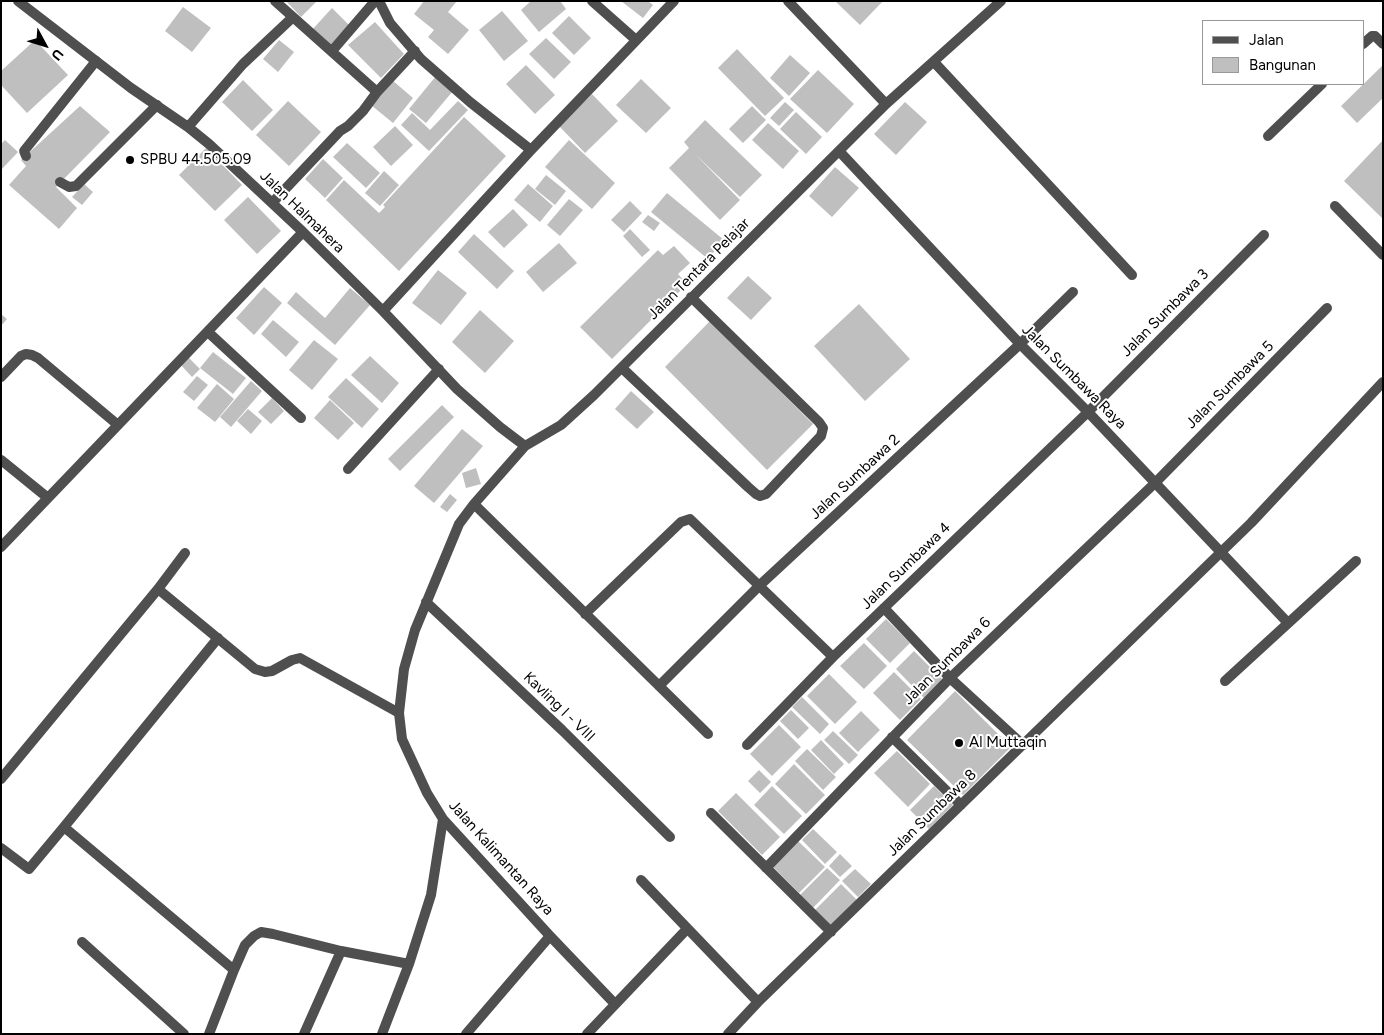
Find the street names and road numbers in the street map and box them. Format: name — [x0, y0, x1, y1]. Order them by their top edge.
street label: Jalan Halmahera — [256, 167, 348, 257]
street label: Jalan Tentara Pelajar — [644, 214, 754, 324]
street label: Jalan Sumbawa 3 — [1118, 266, 1212, 360]
street label: Jalan Sumbawa Raya — [1018, 321, 1130, 433]
street label: Jalan Sumbawa 5 — [1182, 337, 1278, 433]
street label: Jalan Sumbawa 2 — [806, 431, 904, 523]
street label: Jalan Sumbawa 4 — [858, 519, 954, 613]
street label: Jalan Sumbawa 6 — [899, 613, 995, 709]
street label: Kavling I - VIII — [520, 668, 598, 746]
street label: Jalan Sumbawa 8 — [884, 766, 980, 860]
street label: Jalan Kalimantan Raya — [445, 797, 557, 919]

